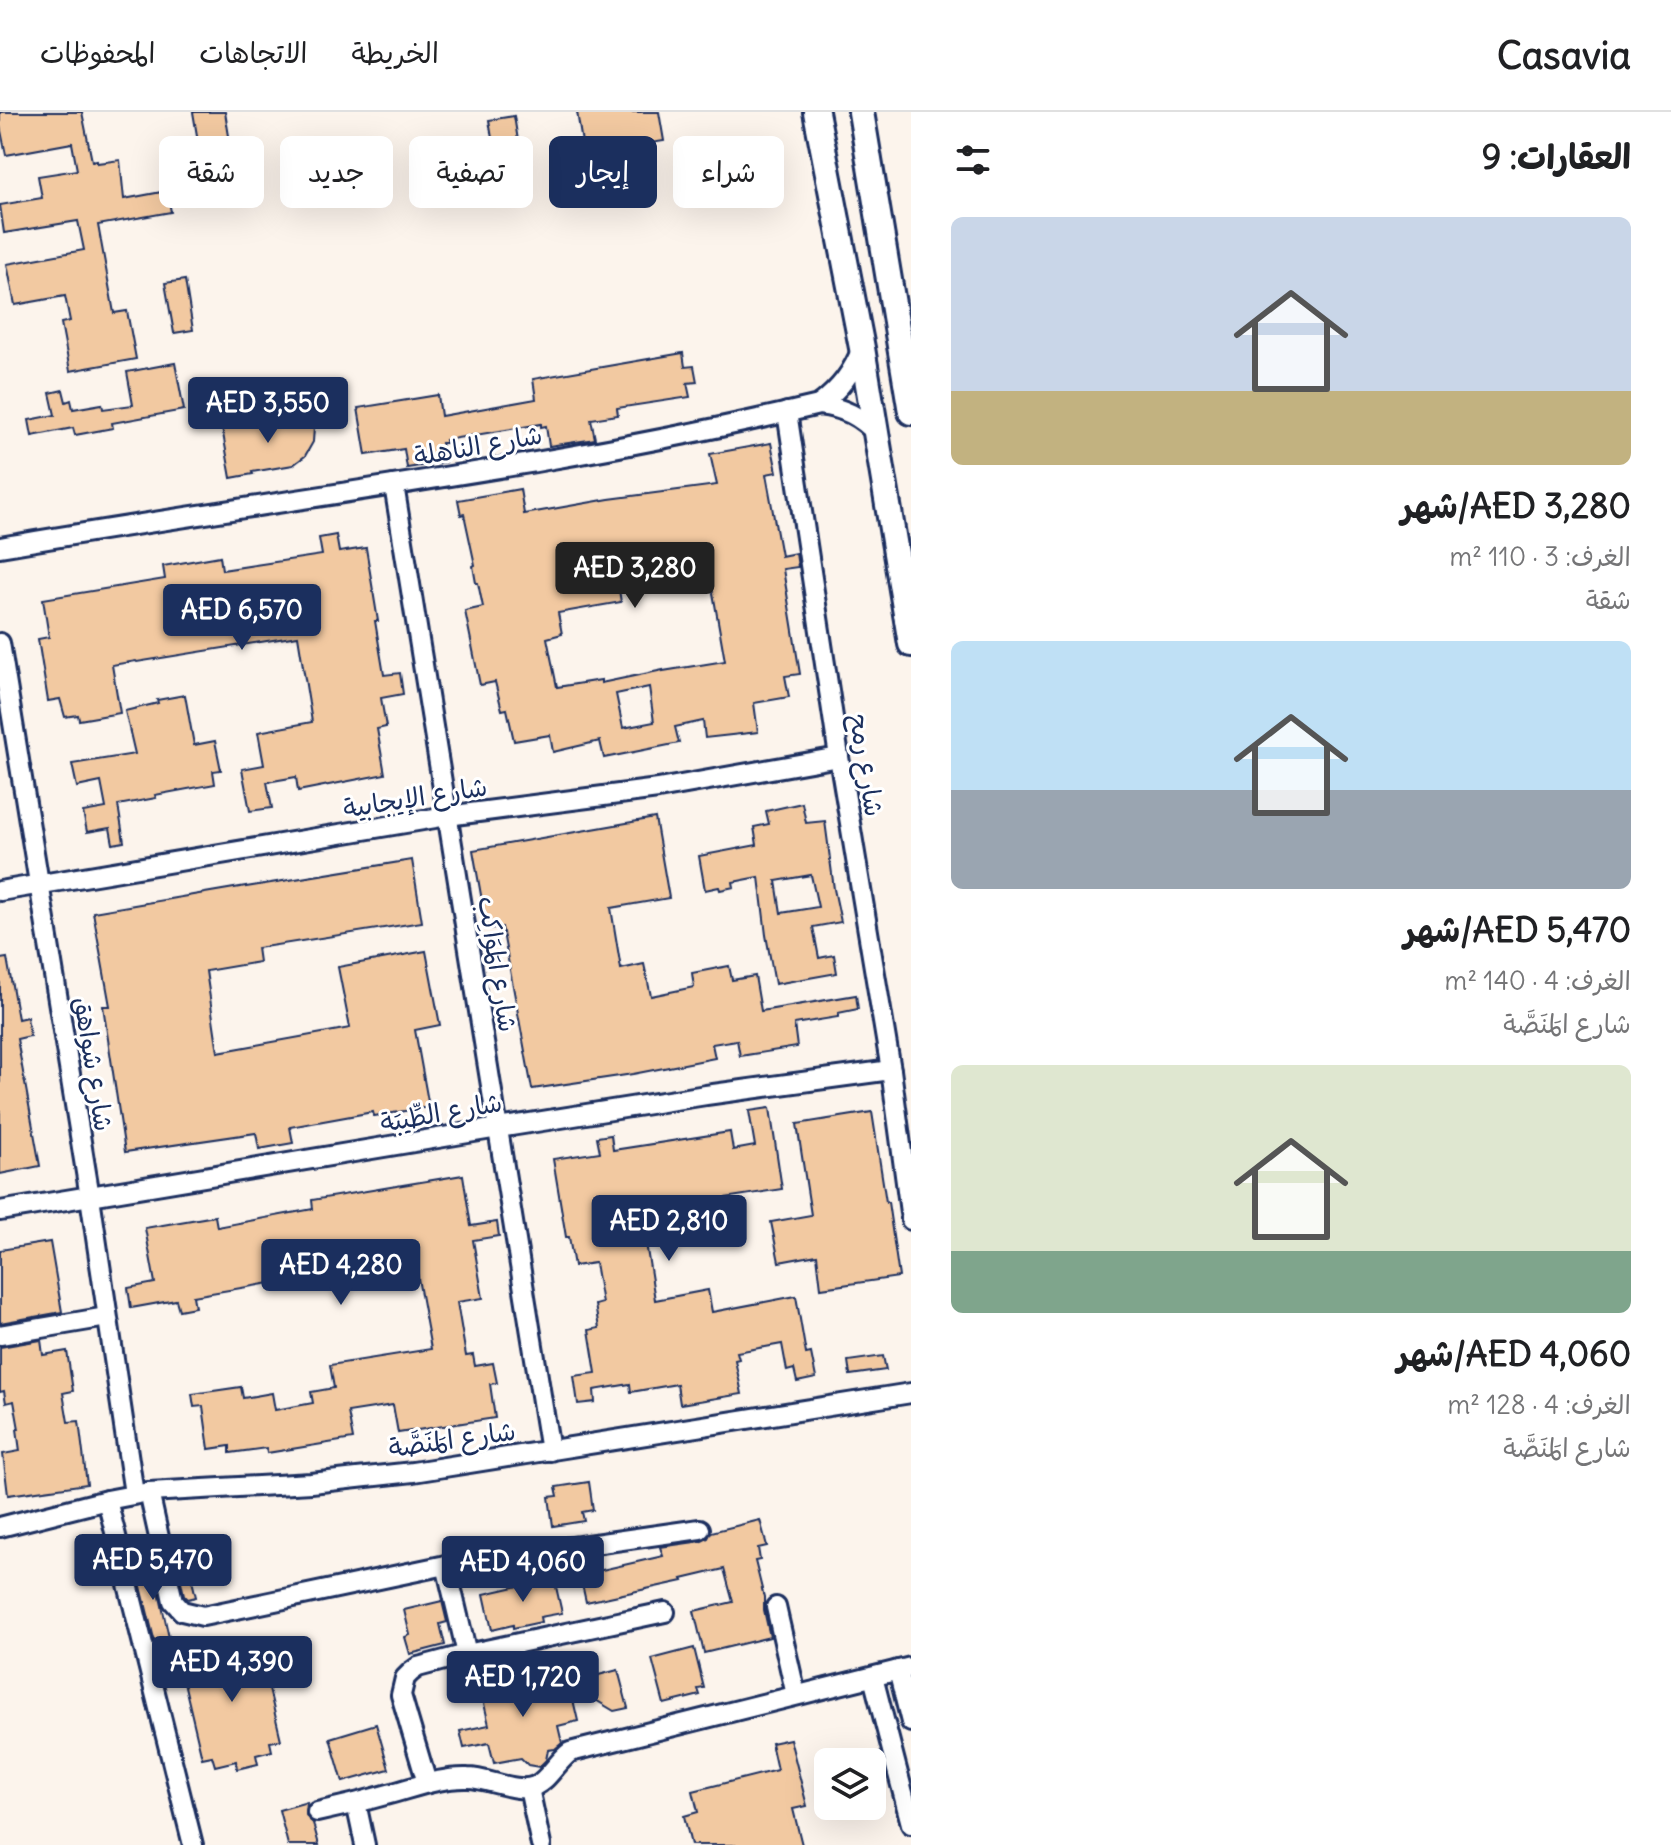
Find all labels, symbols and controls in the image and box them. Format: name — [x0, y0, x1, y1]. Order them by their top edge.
text: Casavia — [1497, 32, 1631, 79]
text: المحفوظات — [40, 35, 155, 71]
text: الاتجاهات — [199, 35, 307, 71]
text: الخريطة — [351, 35, 439, 71]
text: العقارات: 9 — [1482, 135, 1631, 178]
chip: شقة — [159, 136, 264, 208]
chip: جديد — [280, 136, 393, 208]
chip: تصفية — [409, 136, 533, 208]
chip: إيجار — [549, 136, 657, 208]
chip: شراء — [673, 136, 784, 208]
icon: filters — [951, 138, 995, 182]
icon: home — [1219, 269, 1363, 413]
pin: AED 3,550 — [176, 377, 360, 445]
text: AED 3,550 — [206, 386, 330, 419]
street label: شارع الناهلة — [411, 417, 545, 474]
text: AED 3,280/شهر — [1401, 484, 1631, 527]
text: الغرف: 3 · 110 m² — [1450, 540, 1631, 573]
pin: AED 3,280 — [543, 542, 727, 610]
text: AED 3,280 — [573, 551, 697, 584]
text: شقة — [1586, 583, 1631, 616]
pin: AED 6,570 — [150, 584, 334, 652]
text: AED 6,570 — [181, 593, 303, 626]
icon: home — [1219, 693, 1363, 837]
street label: شارع رمح — [841, 711, 891, 819]
street label: شارع الإيجابية — [341, 769, 490, 827]
street label: شارع المَوَاكِب — [469, 894, 525, 1035]
text: AED 5,470/شهر — [1404, 908, 1631, 951]
text: الغرف: 4 · 140 m² — [1445, 964, 1631, 997]
street label: شارع شواهق — [65, 995, 121, 1134]
text: شارع المَنَصَّة — [1503, 1007, 1631, 1040]
street label: شارع الطِّيبَة — [377, 1085, 505, 1141]
icon: home — [1219, 1117, 1363, 1261]
pin: AED 2,810 — [577, 1195, 761, 1263]
text: AED 2,810 — [610, 1204, 728, 1237]
pin: AED 4,280 — [249, 1239, 433, 1307]
text: AED 4,280 — [279, 1248, 403, 1281]
text: AED 4,060/شهر — [1397, 1332, 1631, 1375]
text: الغرف: 4 · 128 m² — [1448, 1388, 1631, 1421]
street label: شارع المَنَصَّة — [386, 1414, 518, 1466]
text: شارع المَنَصَّة — [1503, 1431, 1631, 1464]
pin: AED 5,470 — [61, 1534, 245, 1602]
pin: AED 4,060 — [431, 1536, 615, 1604]
text: AED 5,470 — [92, 1543, 214, 1576]
text: AED 4,060 — [460, 1545, 586, 1578]
pin: AED 4,390 — [140, 1636, 324, 1704]
text: AED 4,390 — [170, 1645, 294, 1678]
pin: AED 1,720 — [431, 1651, 615, 1719]
text: AED 1,720 — [465, 1660, 581, 1693]
map controls — [814, 1748, 886, 1820]
button: layers — [814, 1748, 886, 1820]

